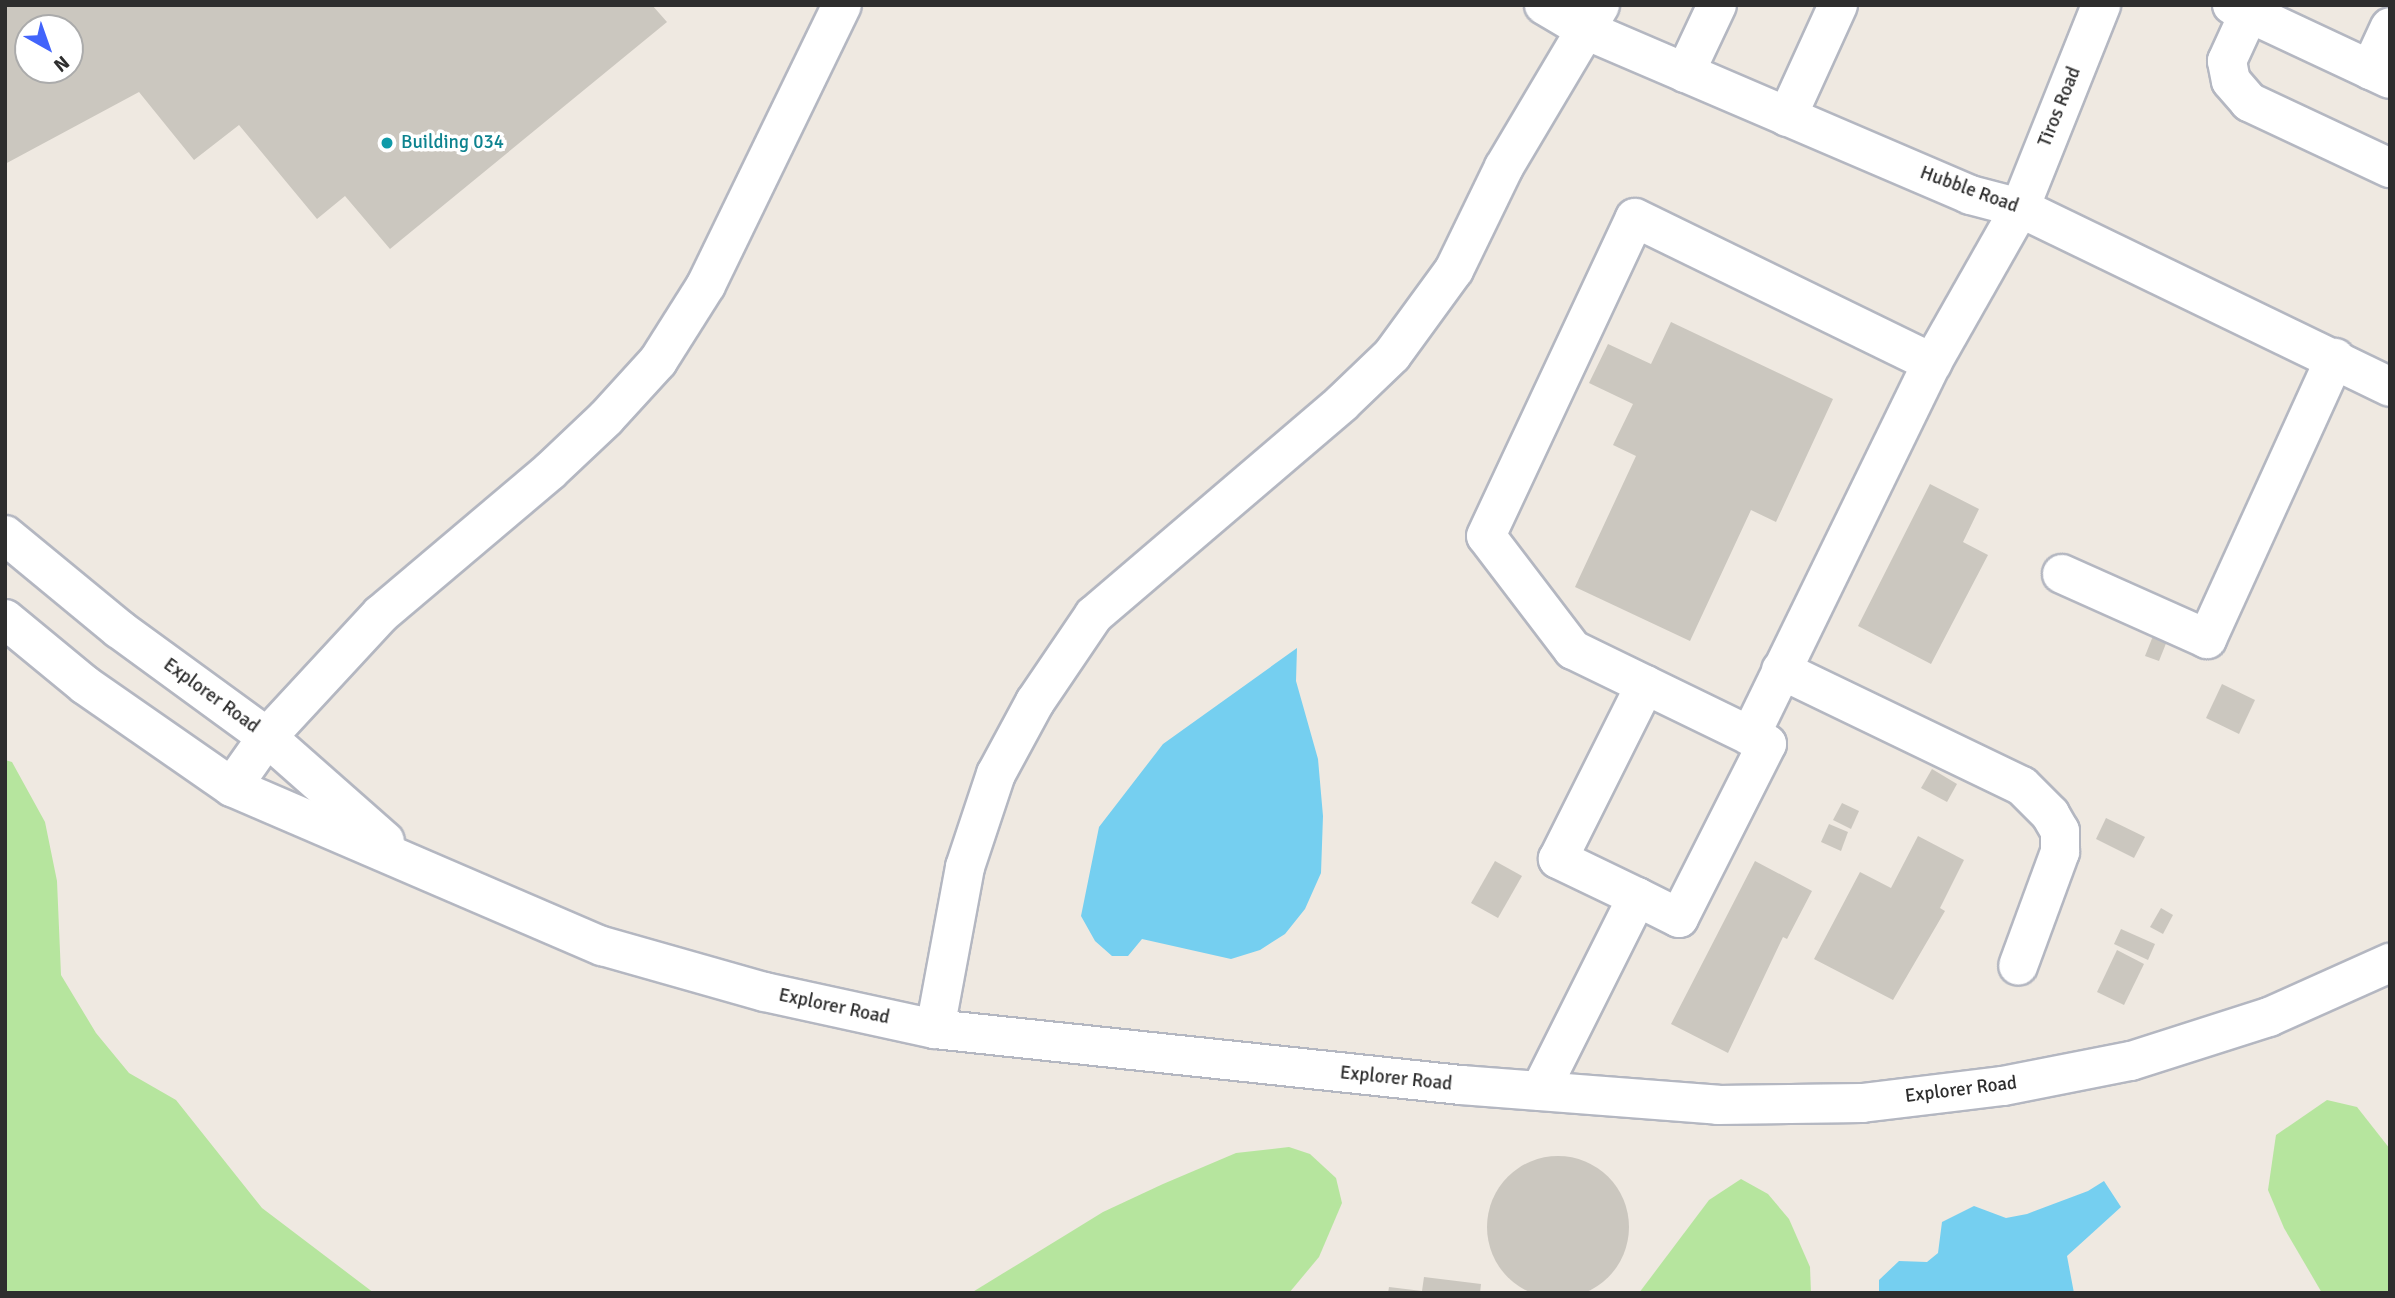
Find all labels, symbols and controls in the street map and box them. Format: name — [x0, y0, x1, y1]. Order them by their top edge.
north arrow — [14, 14, 84, 84]
text: N — [48, 50, 74, 77]
street label: Tiros Road — [2034, 64, 2086, 150]
place label: Building 034 — [401, 132, 504, 154]
marker: Building 034 — [379, 135, 395, 151]
street label: Hubble Road — [1917, 162, 2021, 218]
street label: Explorer Road — [159, 654, 263, 738]
street label: Explorer Road — [776, 984, 892, 1030]
street label: Explorer Road — [1339, 1062, 1453, 1096]
street label: Explorer Road — [1904, 1072, 2018, 1108]

